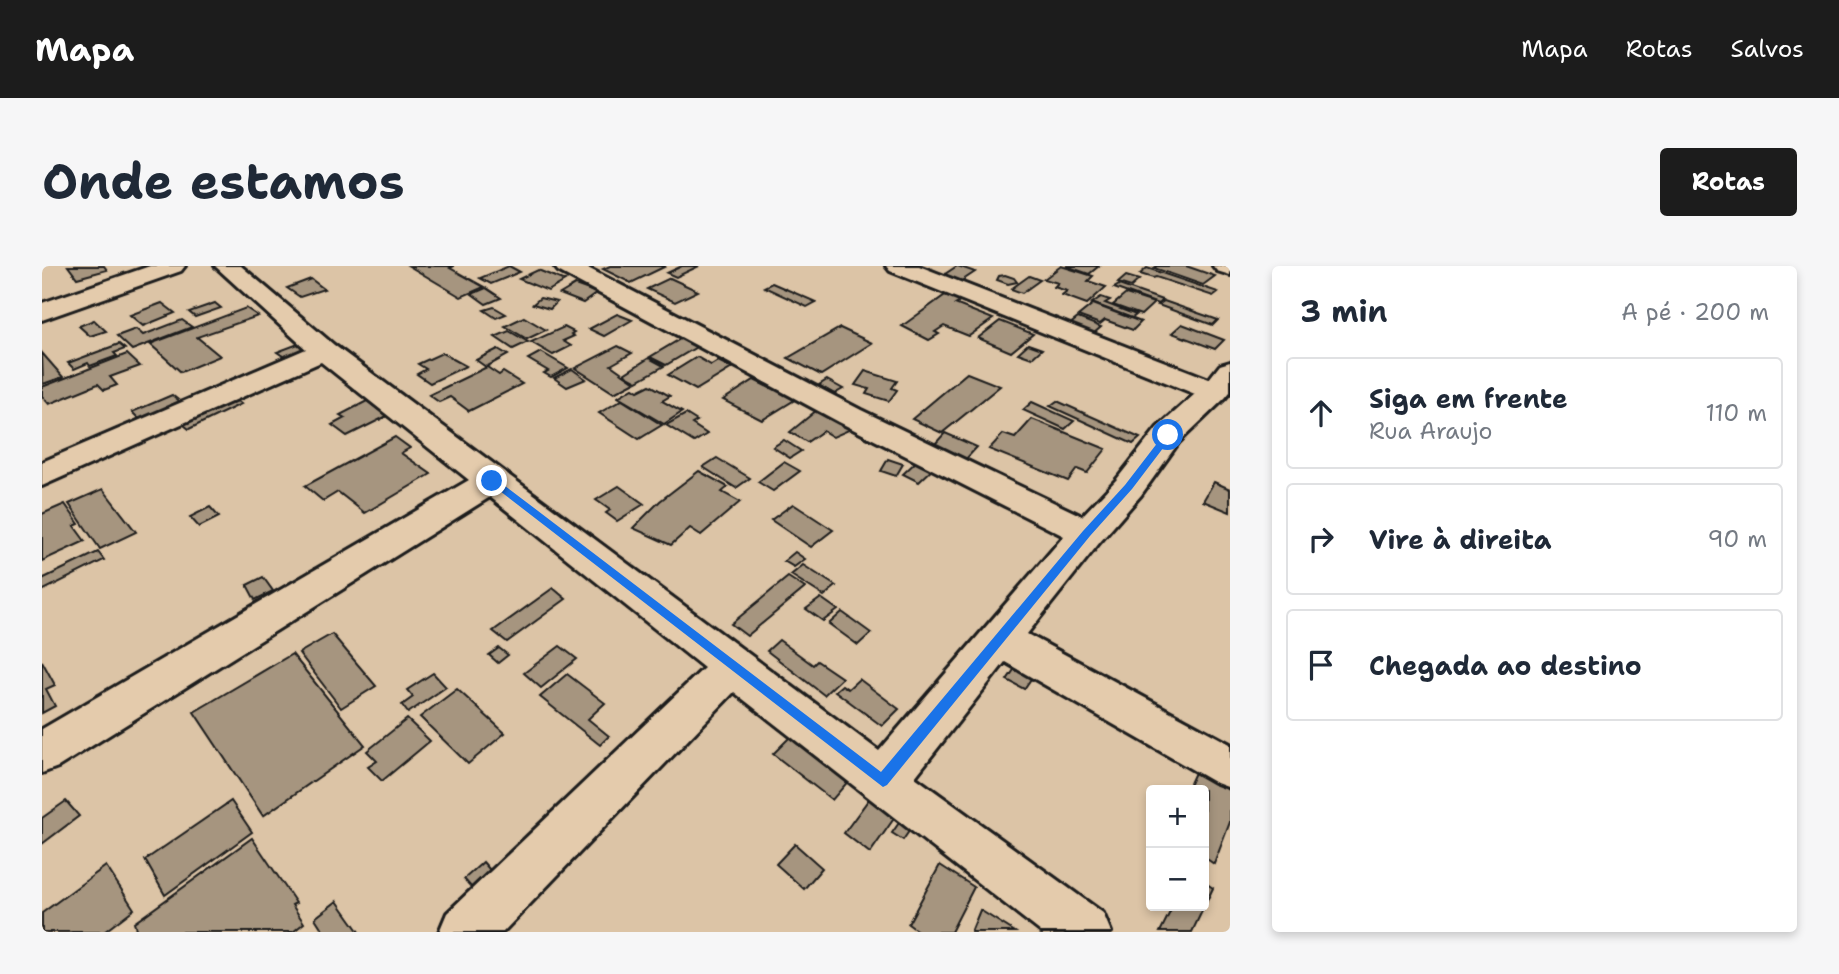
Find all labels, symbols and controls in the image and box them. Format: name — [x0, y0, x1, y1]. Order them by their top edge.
text: Mapa — [35, 27, 134, 72]
text: Mapa — [1521, 33, 1588, 65]
text: Rotas — [1626, 33, 1693, 65]
text: Salvos — [1731, 33, 1804, 65]
button: Rotas — [1660, 148, 1797, 216]
text: Onde estamos — [42, 149, 405, 215]
text: 3 min — [1300, 291, 1387, 332]
text: A pé · 200 m — [1621, 297, 1769, 327]
text: Siga em frente — [1369, 381, 1568, 416]
icon: ahead — [1302, 394, 1340, 432]
text: 110 m — [1705, 398, 1767, 428]
text: Rua Araujo — [1369, 416, 1493, 446]
route start — [1152, 419, 1183, 450]
route end — [476, 465, 507, 496]
icon: right — [1302, 520, 1340, 558]
text: Vire à direita — [1369, 522, 1551, 557]
text: 90 m — [1707, 524, 1767, 554]
icon: arrive — [1302, 646, 1340, 684]
text: Chegada ao destino — [1369, 648, 1642, 683]
map controls — [1146, 785, 1209, 911]
button: + — [1146, 785, 1209, 848]
button: − — [1146, 848, 1209, 911]

